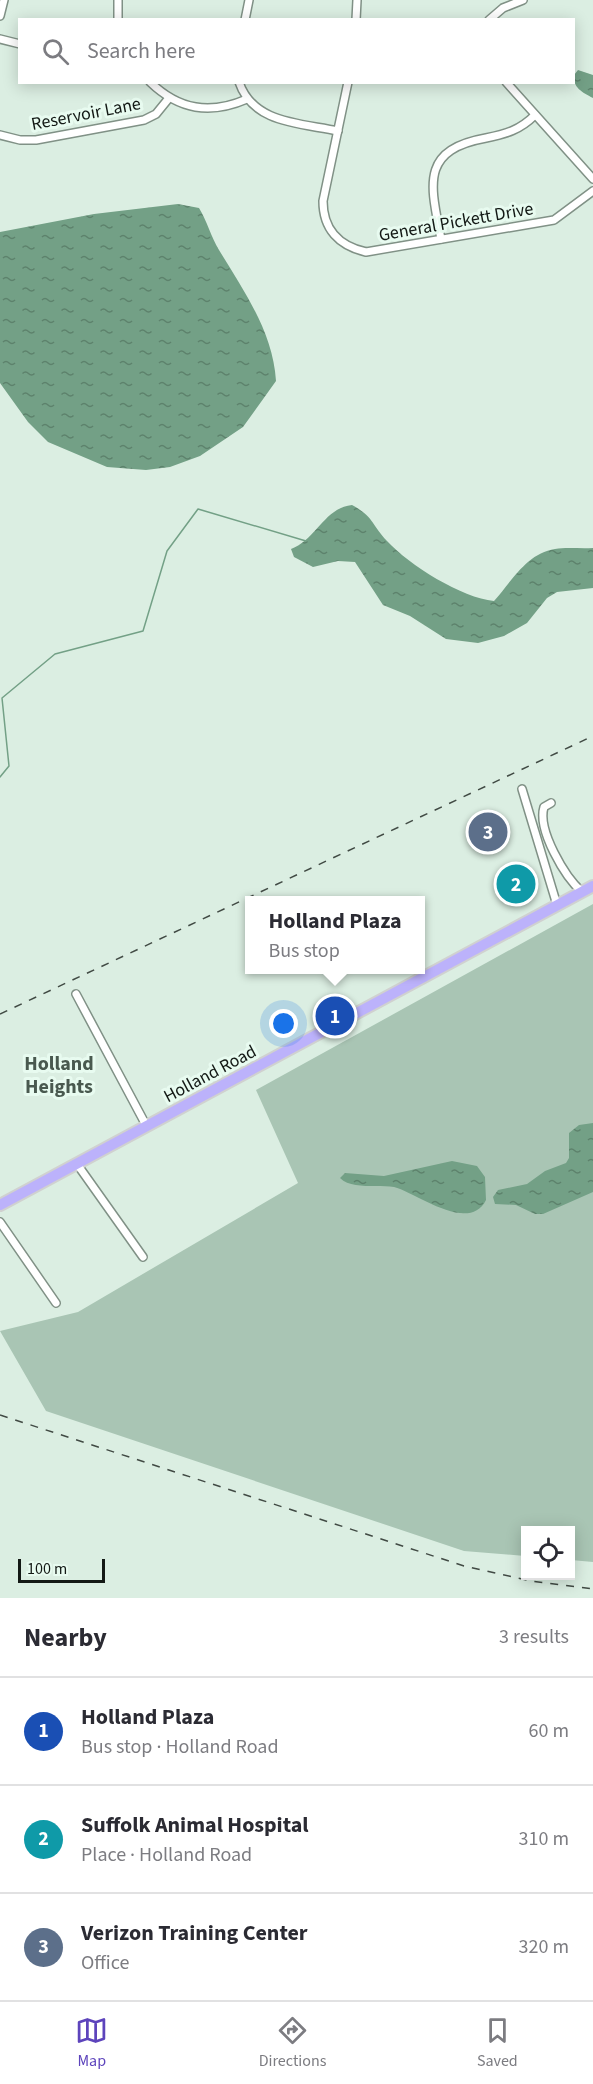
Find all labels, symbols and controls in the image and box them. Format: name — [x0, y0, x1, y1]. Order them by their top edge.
search box — [18, 18, 575, 84]
icon: search — [39, 35, 72, 68]
text: Search here — [87, 35, 195, 67]
street label: Reservoir Lane — [29, 91, 143, 137]
street label: General Pickett Drive — [377, 196, 535, 248]
pin: 3 — [468, 810, 508, 854]
pin: 2 — [496, 862, 536, 906]
popup — [245, 896, 425, 974]
text: Holland Plaza — [268, 905, 402, 937]
text: Bus stop — [268, 937, 340, 965]
pin: 1 — [316, 994, 354, 1038]
your location — [269, 1009, 298, 1038]
street label: Holland Road — [159, 1039, 261, 1109]
district label: Holland Heights — [24, 1050, 94, 1101]
map controls — [521, 1526, 575, 1580]
button: locate — [521, 1526, 575, 1580]
scale bar — [18, 1556, 105, 1584]
text: 100 m — [27, 1558, 67, 1580]
text: Nearby — [24, 1619, 107, 1656]
text: 3 results — [499, 1623, 569, 1651]
text: Holland Plaza — [81, 1701, 214, 1733]
text: 1 — [38, 1717, 49, 1745]
text: 60 m — [529, 1717, 569, 1745]
text: Bus stop · Holland Road — [81, 1733, 279, 1761]
text: Suffolk Animal Hospital — [81, 1809, 309, 1841]
text: 2 — [38, 1825, 49, 1853]
text: 310 m — [519, 1825, 569, 1853]
text: Place · Holland Road — [81, 1841, 252, 1869]
text: Verizon Training Center — [81, 1917, 308, 1949]
text: 3 — [38, 1933, 49, 1961]
text: 320 m — [519, 1933, 569, 1961]
text: Office — [81, 1949, 129, 1977]
tab: Map — [75, 2014, 108, 2072]
tab: Directions — [259, 2014, 326, 2072]
tab: Saved — [477, 2014, 518, 2072]

